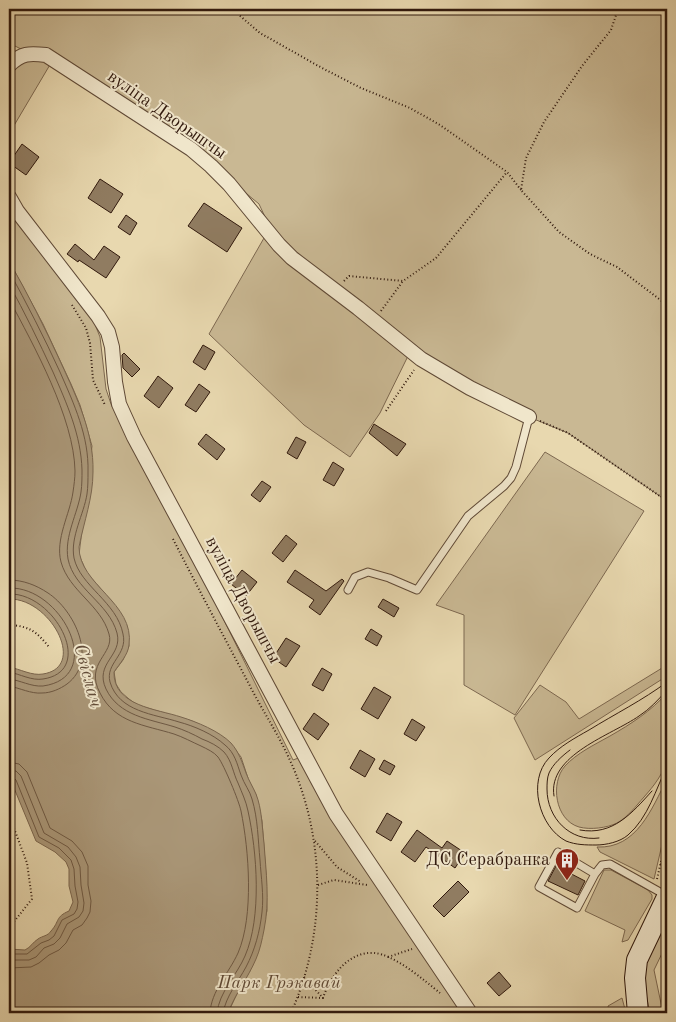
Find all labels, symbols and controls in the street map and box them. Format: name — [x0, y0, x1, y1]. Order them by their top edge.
street label: вуліца Дворышчы — [104, 67, 230, 163]
street label: вуліца Дворышчы — [202, 534, 284, 666]
water label: Свіслач — [69, 642, 105, 710]
building icon: ДС Серабранка — [554, 847, 580, 881]
place label: ДС Серабранка — [426, 851, 550, 869]
park label: Парк Грэкавай — [216, 974, 341, 992]

